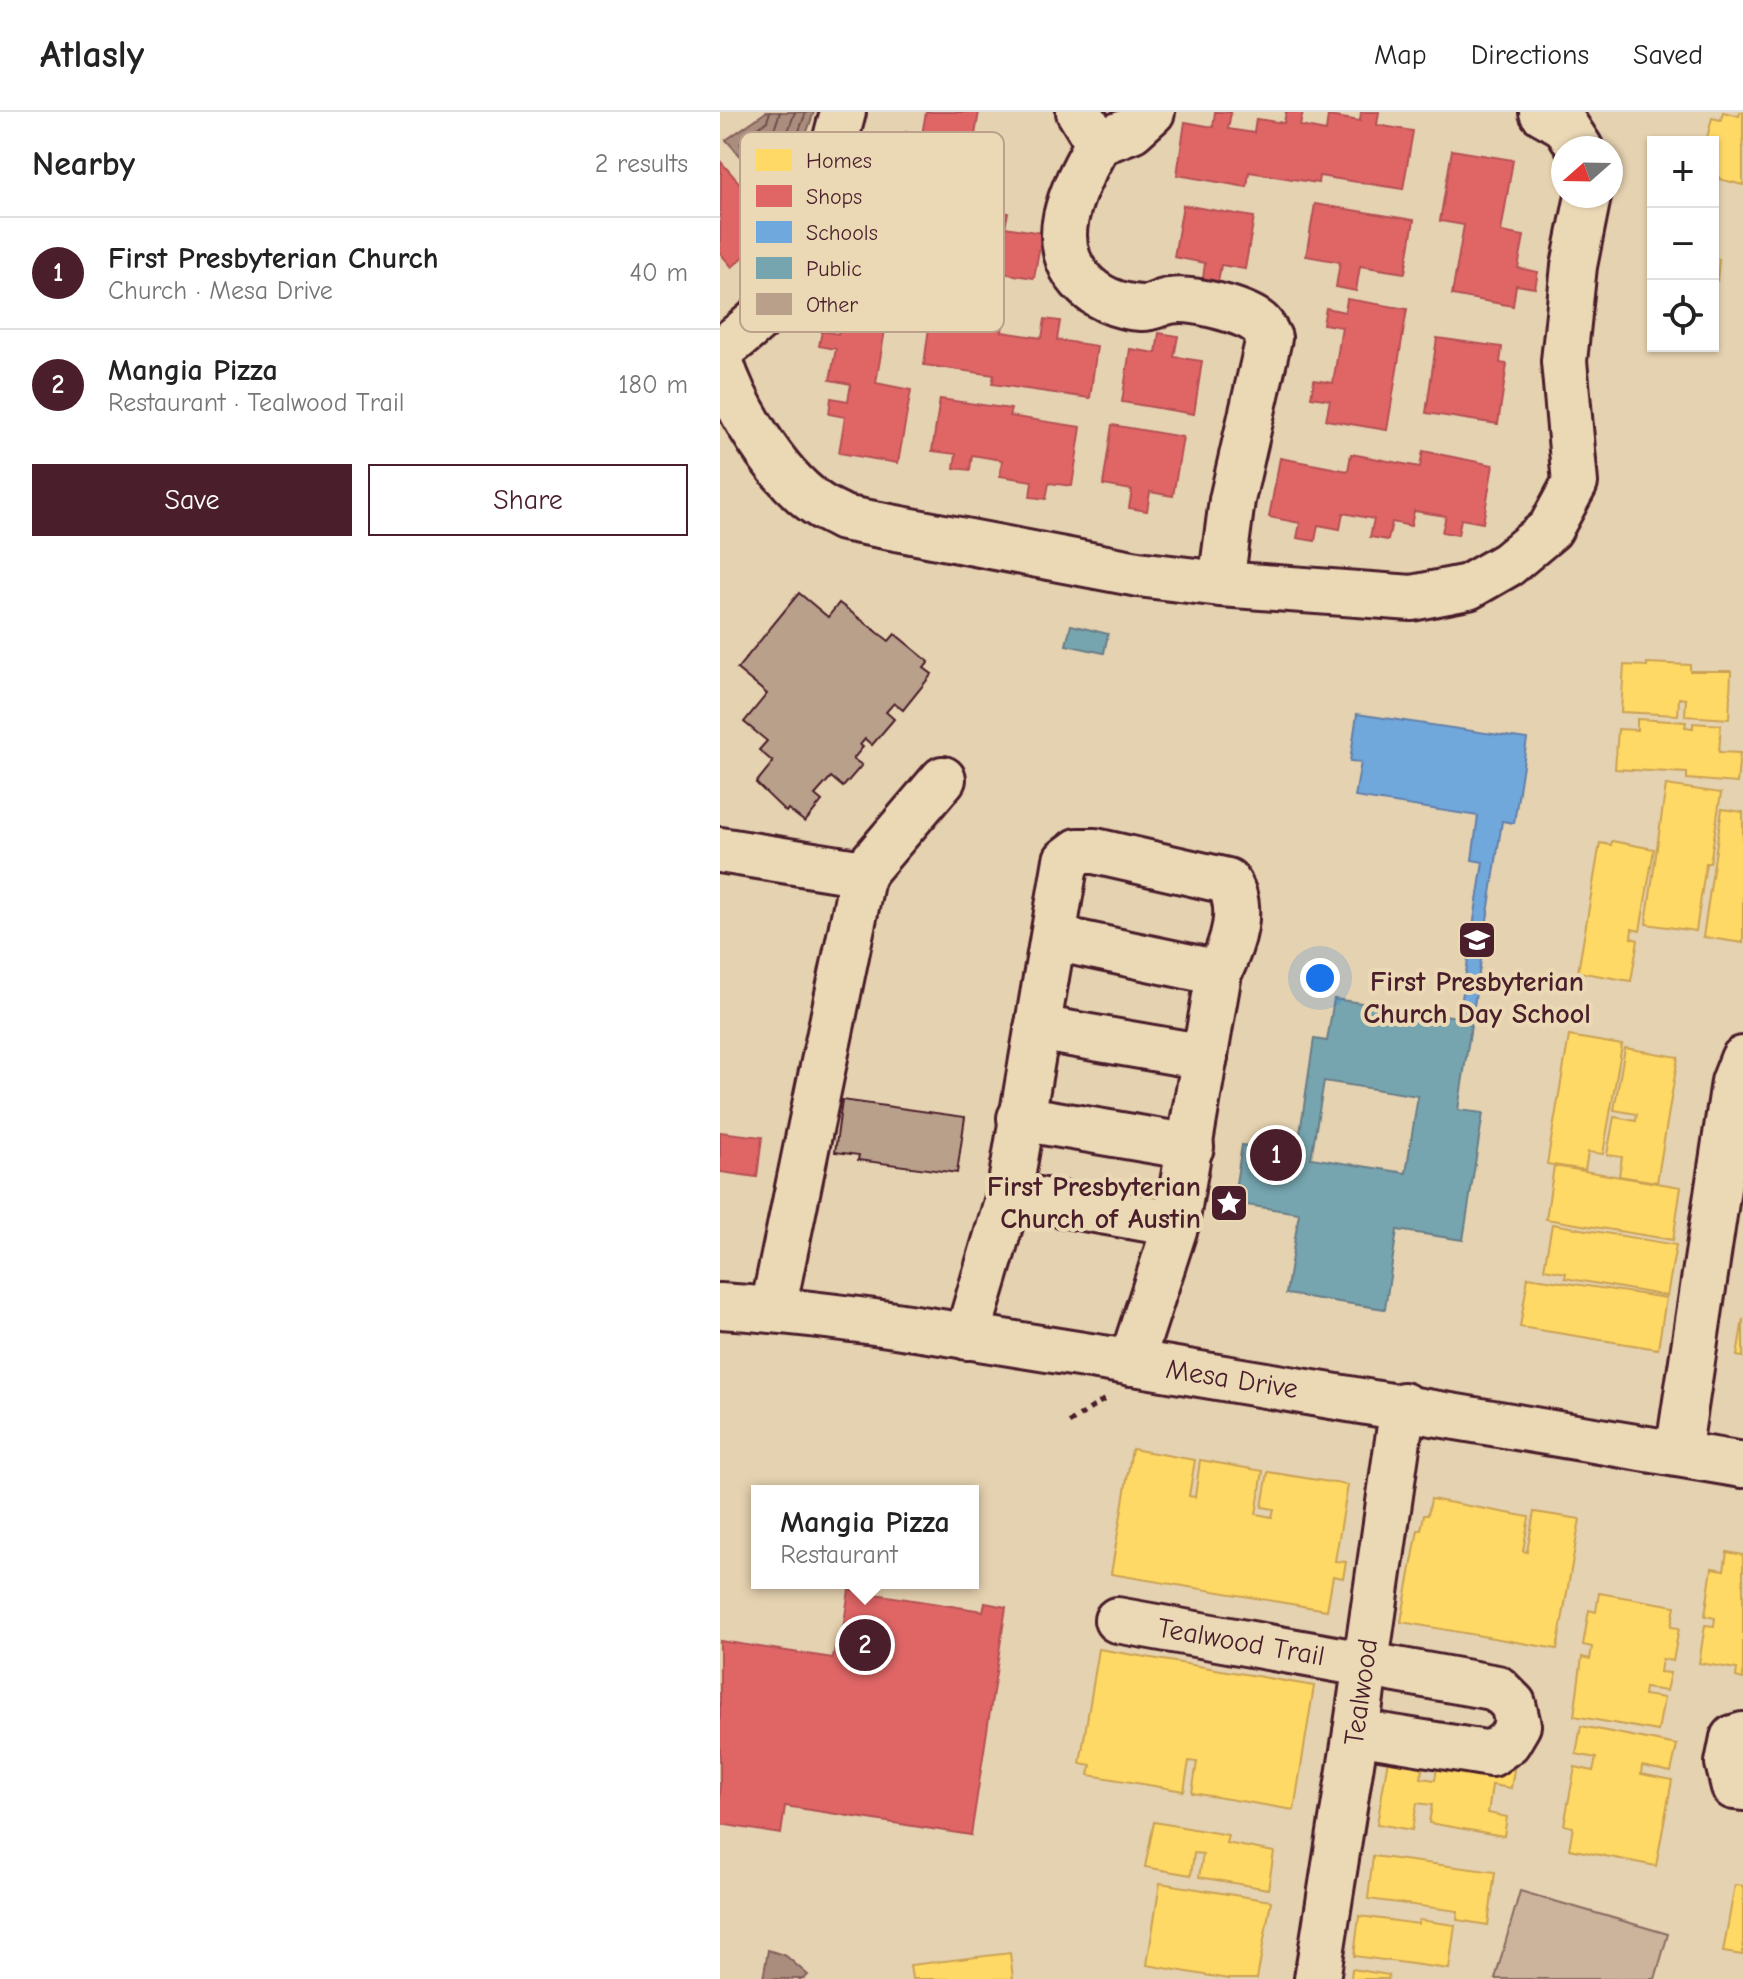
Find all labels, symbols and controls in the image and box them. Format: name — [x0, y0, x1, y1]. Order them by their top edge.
text: Atlasly — [40, 33, 144, 77]
text: Map — [1374, 39, 1427, 71]
text: Directions — [1471, 39, 1589, 71]
text: Saved — [1633, 39, 1703, 71]
legend — [740, 132, 1004, 332]
north arrow — [1551, 136, 1623, 208]
map controls — [1647, 136, 1719, 352]
button: + — [1647, 136, 1719, 208]
text: Nearby — [32, 144, 135, 184]
text: Homes — [806, 148, 872, 174]
text: 2 results — [595, 149, 688, 179]
text: Shops — [806, 184, 862, 210]
button: − — [1647, 208, 1719, 280]
text: Schools — [806, 220, 878, 246]
text: First Presbyterian Church — [108, 241, 439, 276]
text: Public — [806, 256, 862, 282]
text: 1 — [53, 258, 63, 288]
text: 40 m — [629, 258, 688, 288]
text: Church · Mesa Drive — [108, 276, 333, 306]
button: locate — [1647, 280, 1719, 352]
text: Other — [806, 292, 858, 318]
text: Mangia Pizza — [108, 353, 278, 388]
text: 2 — [52, 370, 64, 400]
text: 180 m — [618, 370, 688, 400]
text: Restaurant · Tealwood Trail — [108, 388, 405, 418]
button: Save — [32, 464, 352, 536]
button: Share — [368, 464, 688, 536]
school or university icon: First Presbyterian Church Day School — [1456, 919, 1498, 961]
your location — [1300, 958, 1340, 998]
place label: First Presbyterian Church Day School — [1363, 966, 1591, 1030]
pin: 1 — [1250, 1125, 1302, 1185]
place label: First Presbyterian Church of Austin — [987, 1171, 1201, 1235]
place icon: First Presbyterian Church of Austin — [1208, 1182, 1250, 1224]
street label: Mesa Drive — [1164, 1353, 1300, 1405]
popup — [751, 1485, 979, 1589]
text: Mangia Pizza — [780, 1505, 950, 1540]
text: Restaurant — [780, 1540, 898, 1570]
street label: Tealwood Trail — [1155, 1612, 1327, 1672]
pin: 2 — [839, 1615, 891, 1675]
street label: Tealwood — [1338, 1636, 1384, 1748]

